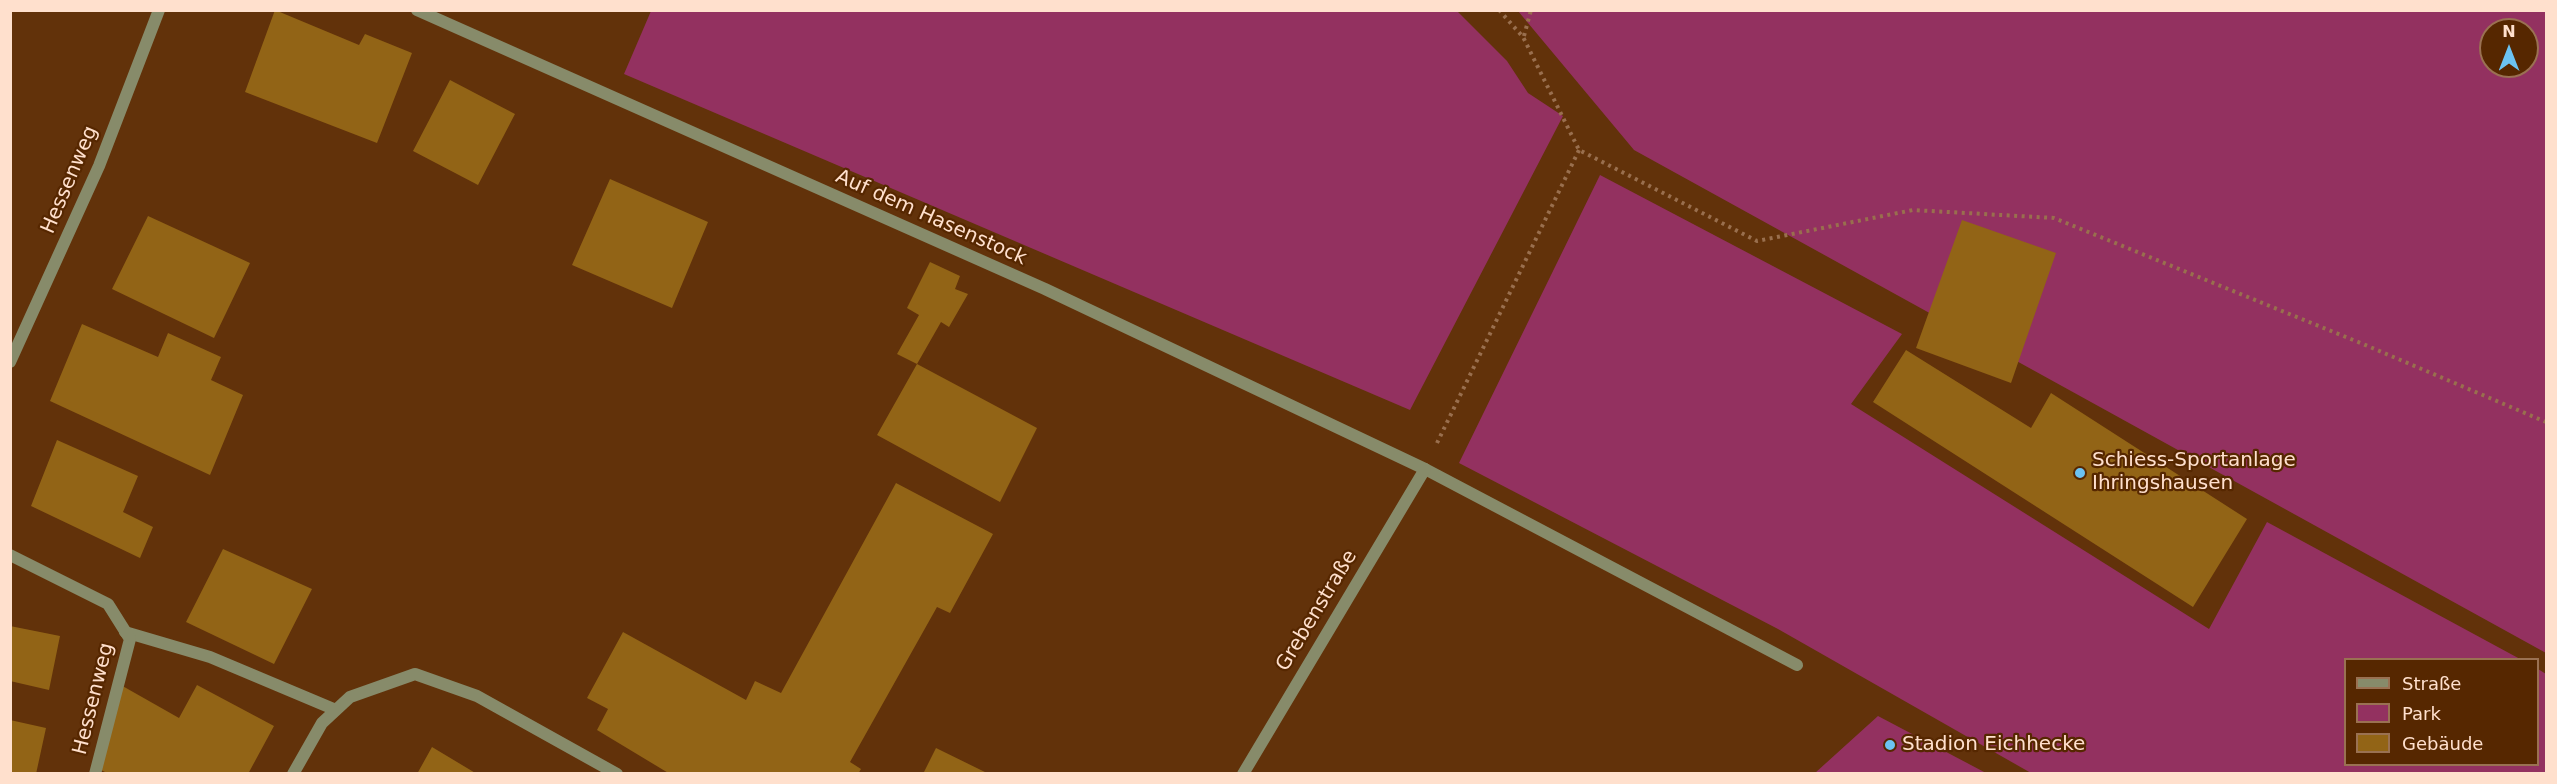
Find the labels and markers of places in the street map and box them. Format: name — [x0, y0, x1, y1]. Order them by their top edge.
place label: Schiess-Sportanlage Ihringshausen — [2092, 449, 2296, 496]
marker: Schiess-Sportanlage Ihringshausen — [2073, 466, 2087, 480]
place label: Stadion Eichhecke — [1902, 733, 2085, 757]
marker: Stadion Eichhecke — [1883, 738, 1897, 752]

